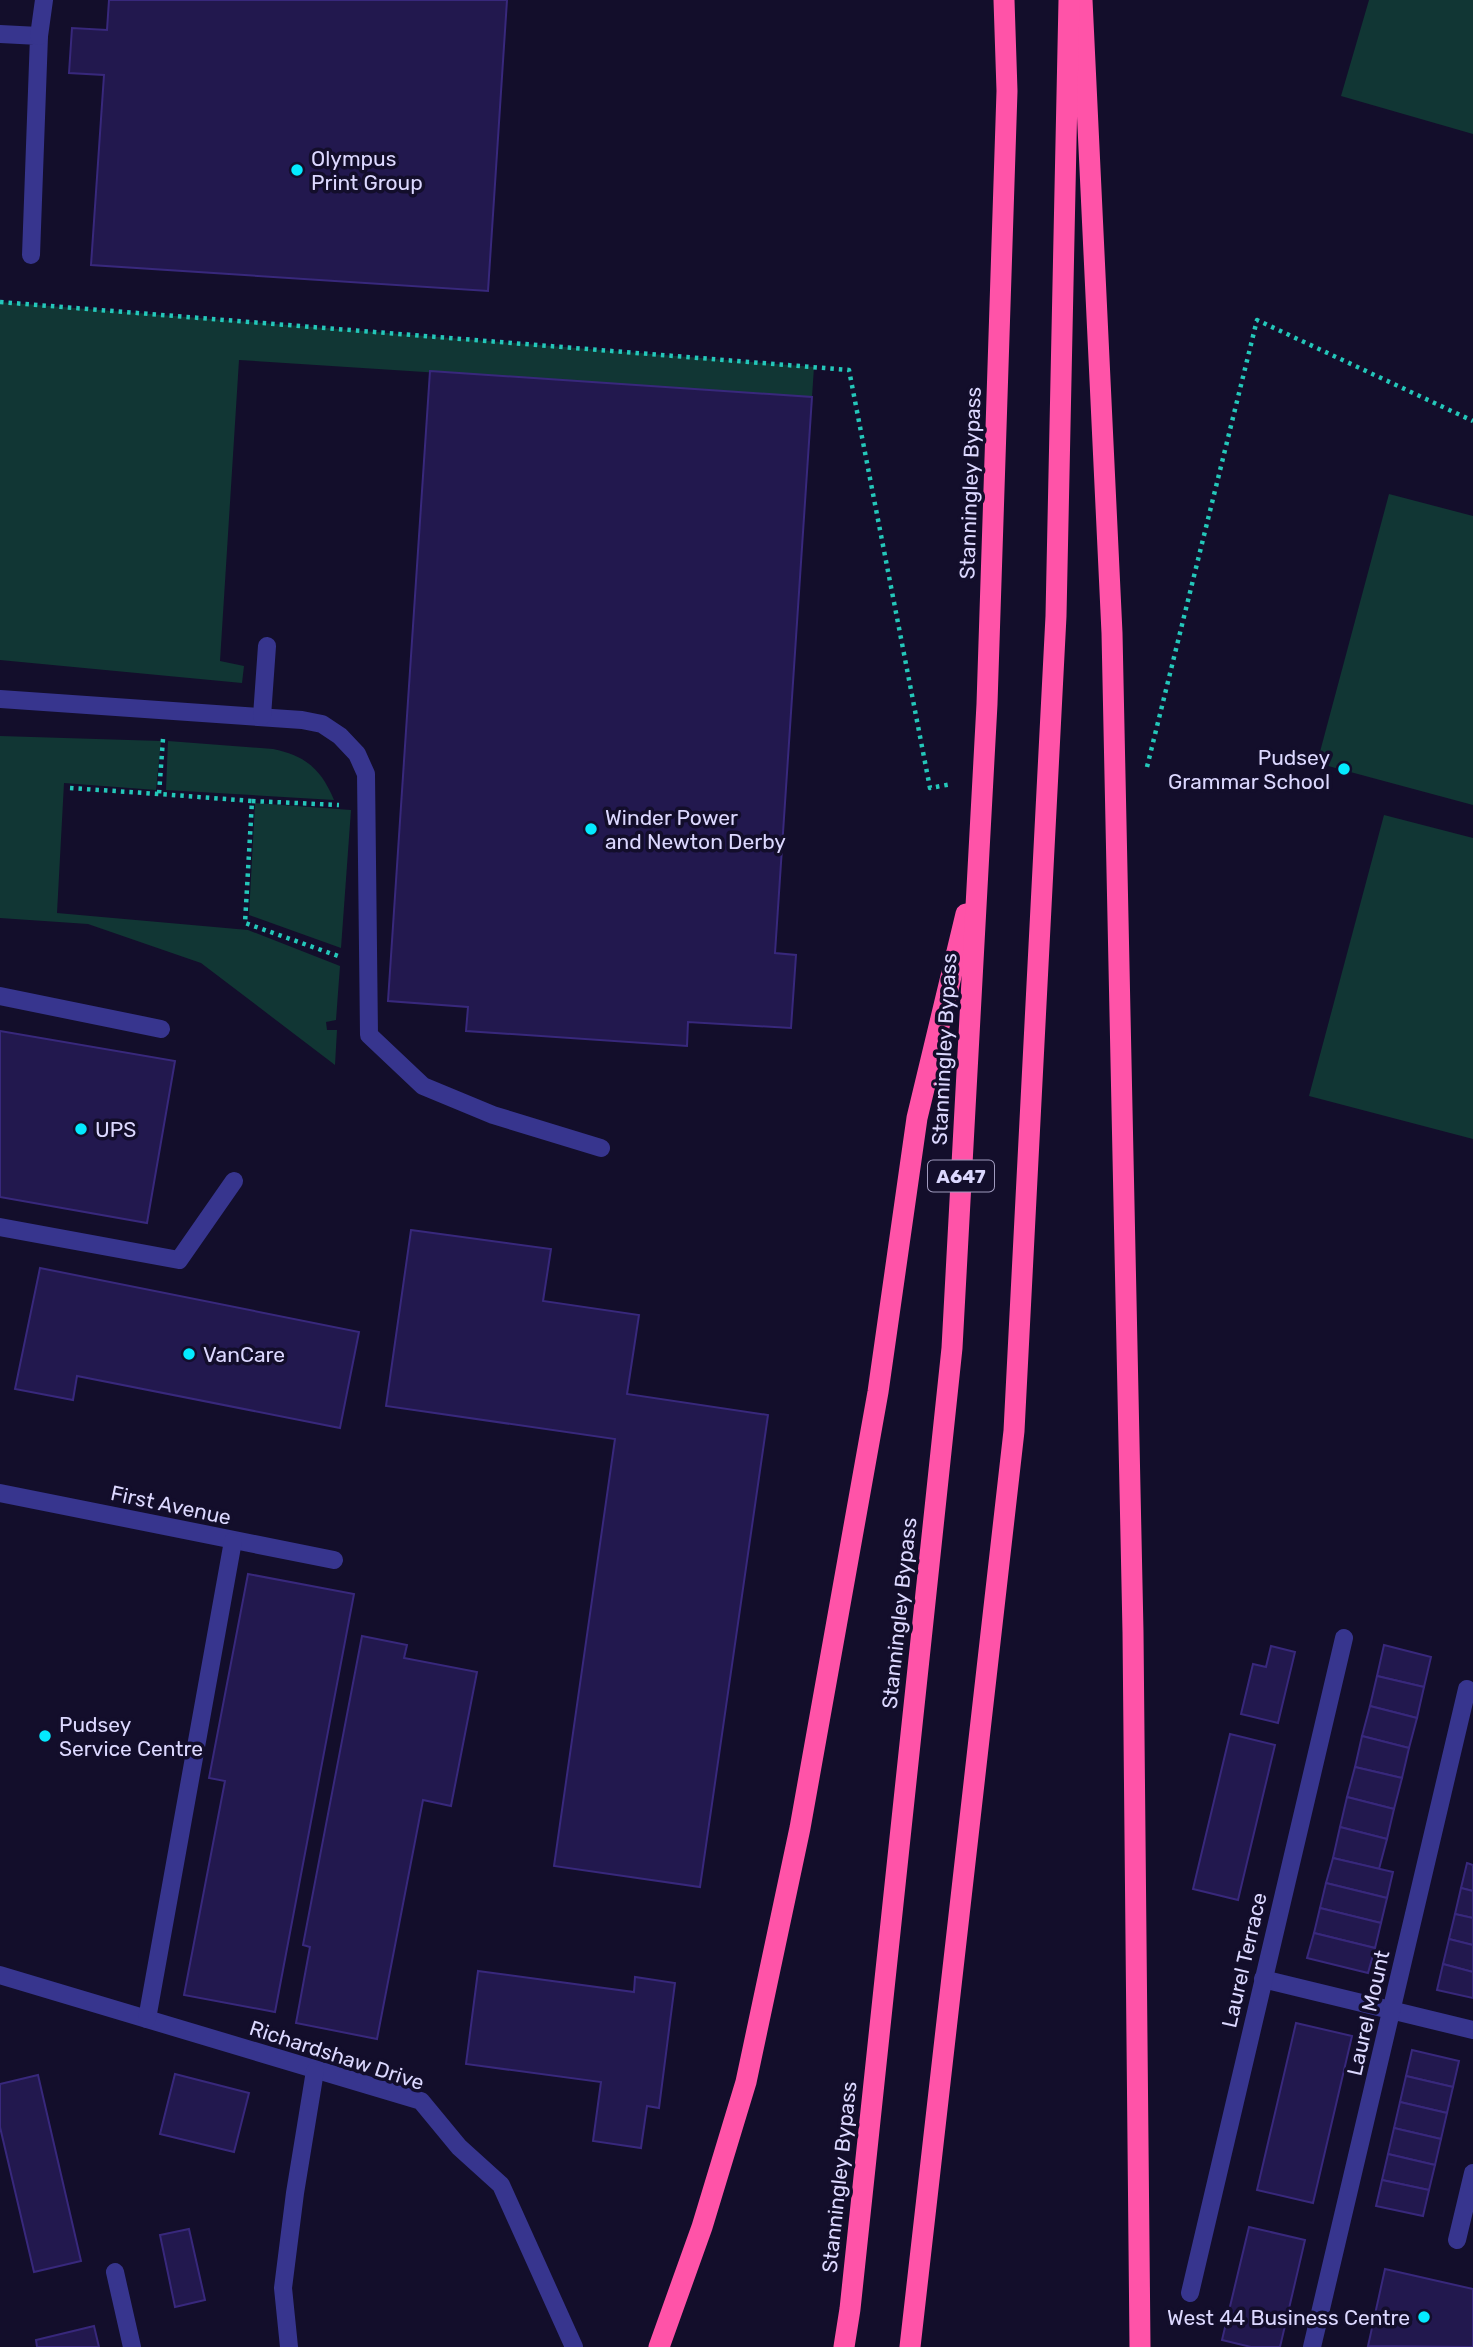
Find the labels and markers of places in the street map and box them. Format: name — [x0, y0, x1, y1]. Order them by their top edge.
place label: Olympus Print Group — [311, 146, 423, 195]
marker: Olympus Print Group — [289, 162, 305, 178]
place label: Pudsey Grammar School — [1168, 745, 1330, 794]
marker: Pudsey Grammar School — [1336, 761, 1352, 777]
place label: Winder Power and Newton Derby — [605, 805, 786, 854]
marker: Winder Power and Newton Derby — [583, 821, 599, 837]
place label: UPS — [95, 1117, 136, 1142]
marker: UPS — [73, 1121, 89, 1137]
place label: VanCare — [203, 1342, 285, 1367]
marker: VanCare — [181, 1346, 197, 1362]
place label: Pudsey Service Centre — [59, 1712, 203, 1761]
marker: Pudsey Service Centre — [37, 1728, 53, 1744]
place label: West 44 Business Centre — [1167, 2305, 1410, 2330]
marker: West 44 Business Centre — [1416, 2309, 1432, 2325]

